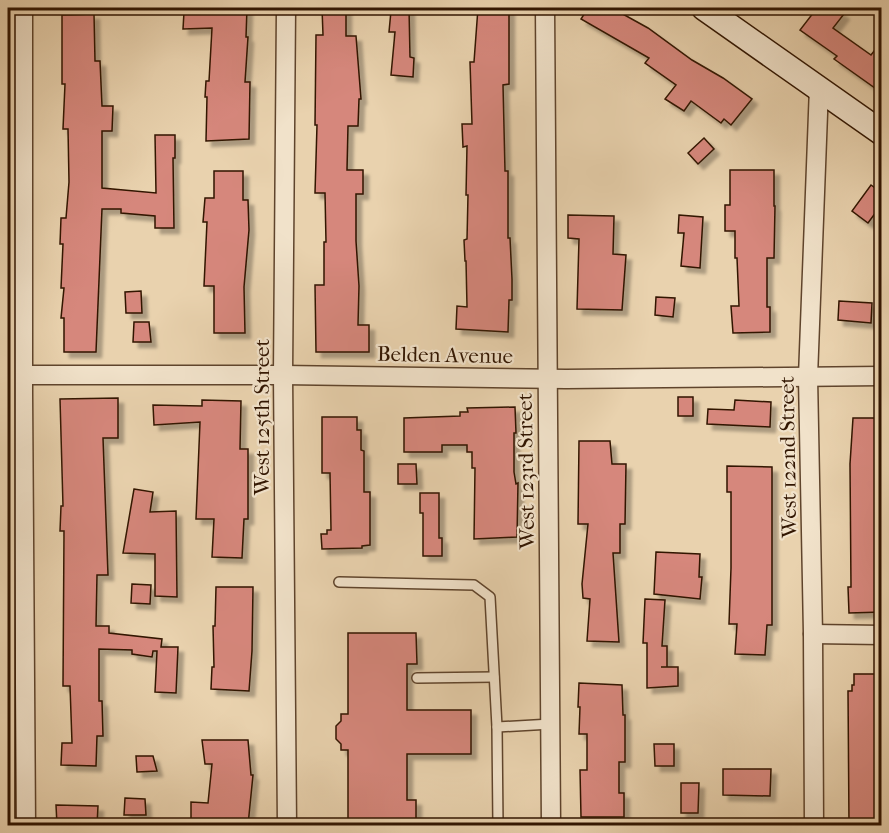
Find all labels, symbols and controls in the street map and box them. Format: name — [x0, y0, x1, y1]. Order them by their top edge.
street label: West 125th Street — [250, 339, 274, 496]
street label: Belden Avenue — [377, 342, 513, 368]
street label: West 122nd Street — [775, 375, 801, 539]
street label: West 123rd Street — [513, 392, 539, 550]

